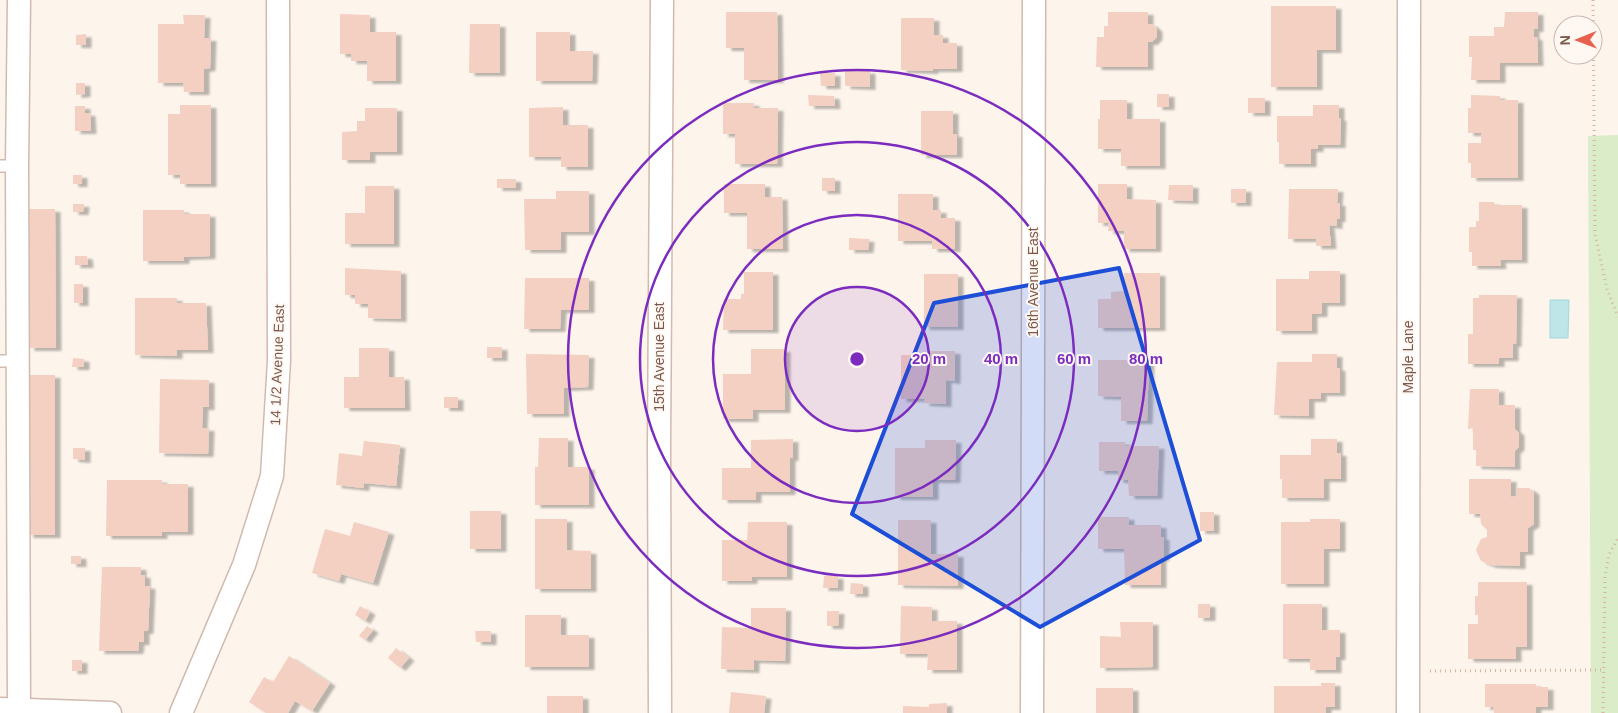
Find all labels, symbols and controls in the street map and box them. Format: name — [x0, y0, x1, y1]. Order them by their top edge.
north arrow — [1553, 15, 1603, 65]
text: N — [1557, 35, 1573, 45]
street label: 16th Avenue East — [1025, 227, 1041, 337]
street label: 15th Avenue East — [651, 302, 667, 412]
street label: 14 1/2 Avenue East — [267, 304, 287, 426]
street label: Maple Lane — [1400, 320, 1416, 394]
centre of rings — [848, 350, 866, 368]
text: 20 m — [912, 350, 946, 367]
text: 40 m — [984, 350, 1018, 367]
text: 60 m — [1057, 350, 1091, 367]
text: 80 m — [1129, 350, 1163, 367]

